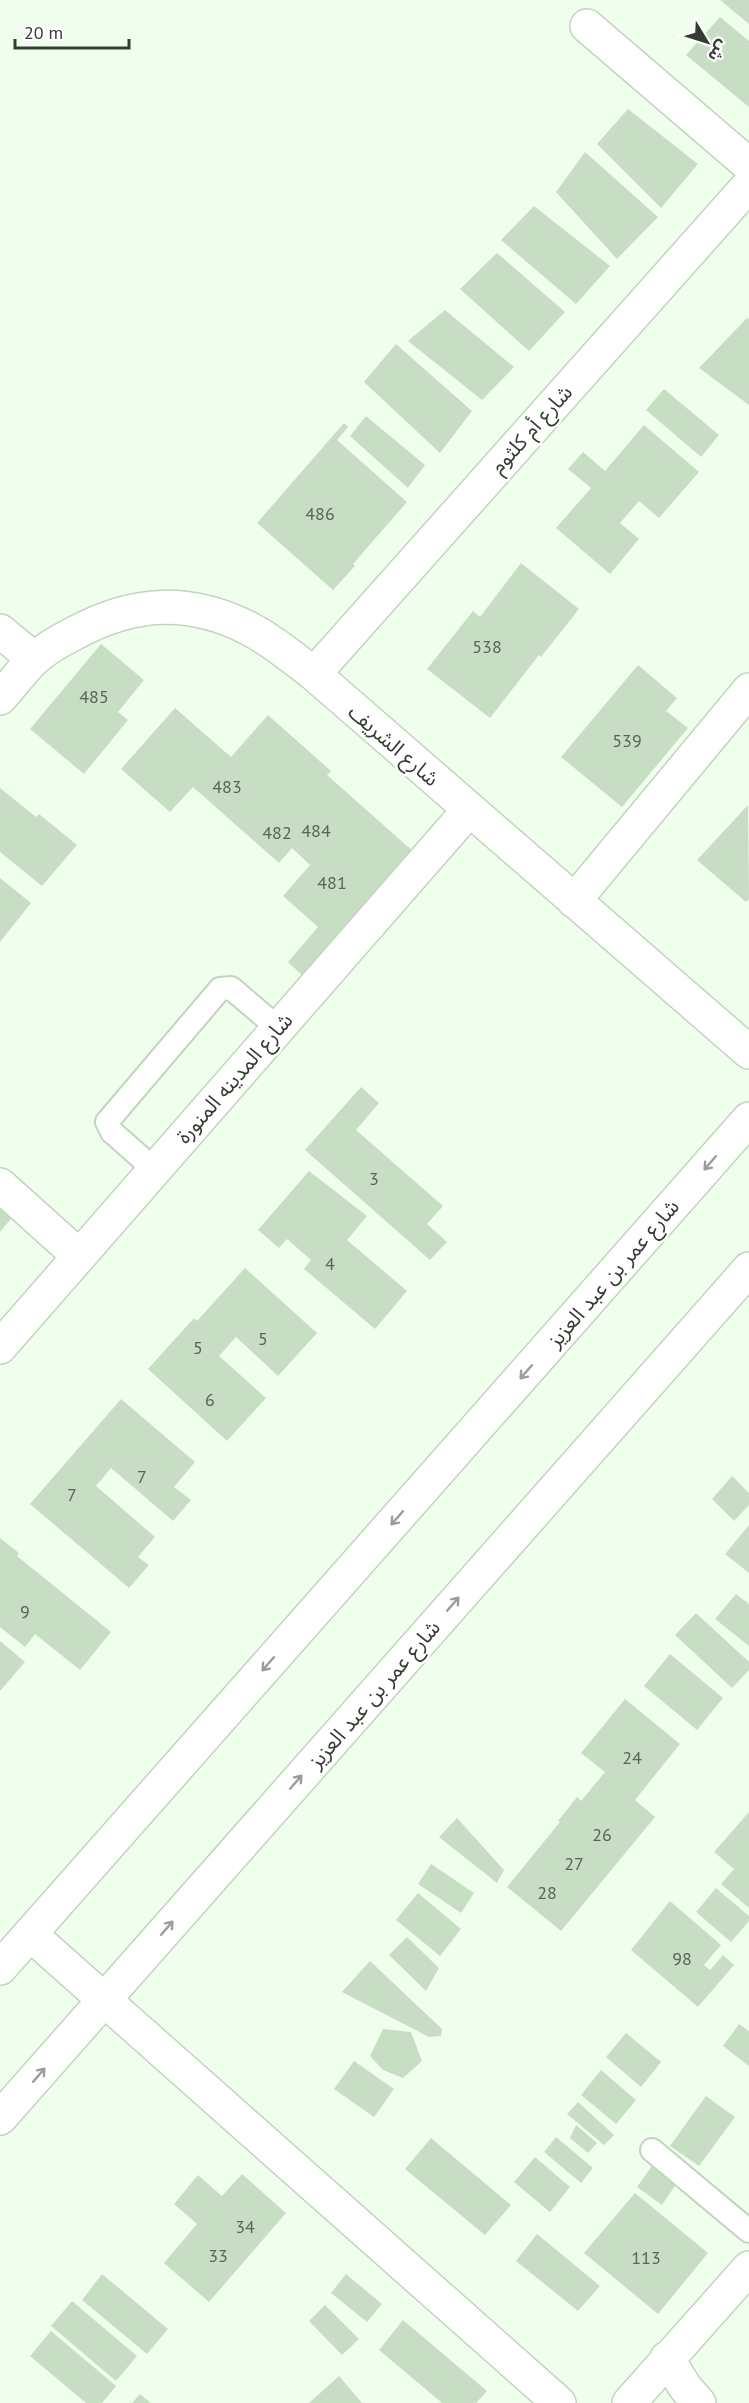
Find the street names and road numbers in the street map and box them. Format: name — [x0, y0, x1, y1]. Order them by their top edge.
street label: شارع أم كلثوم — [484, 379, 580, 481]
street label: شارع الشريف — [342, 698, 445, 793]
street label: شارع المدينه المنورة — [170, 1007, 300, 1150]
street label: شارع عمر بن عبد العزيز — [540, 1193, 686, 1355]
street label: شارع عمر بن عبد العزيز — [301, 1614, 447, 1776]

